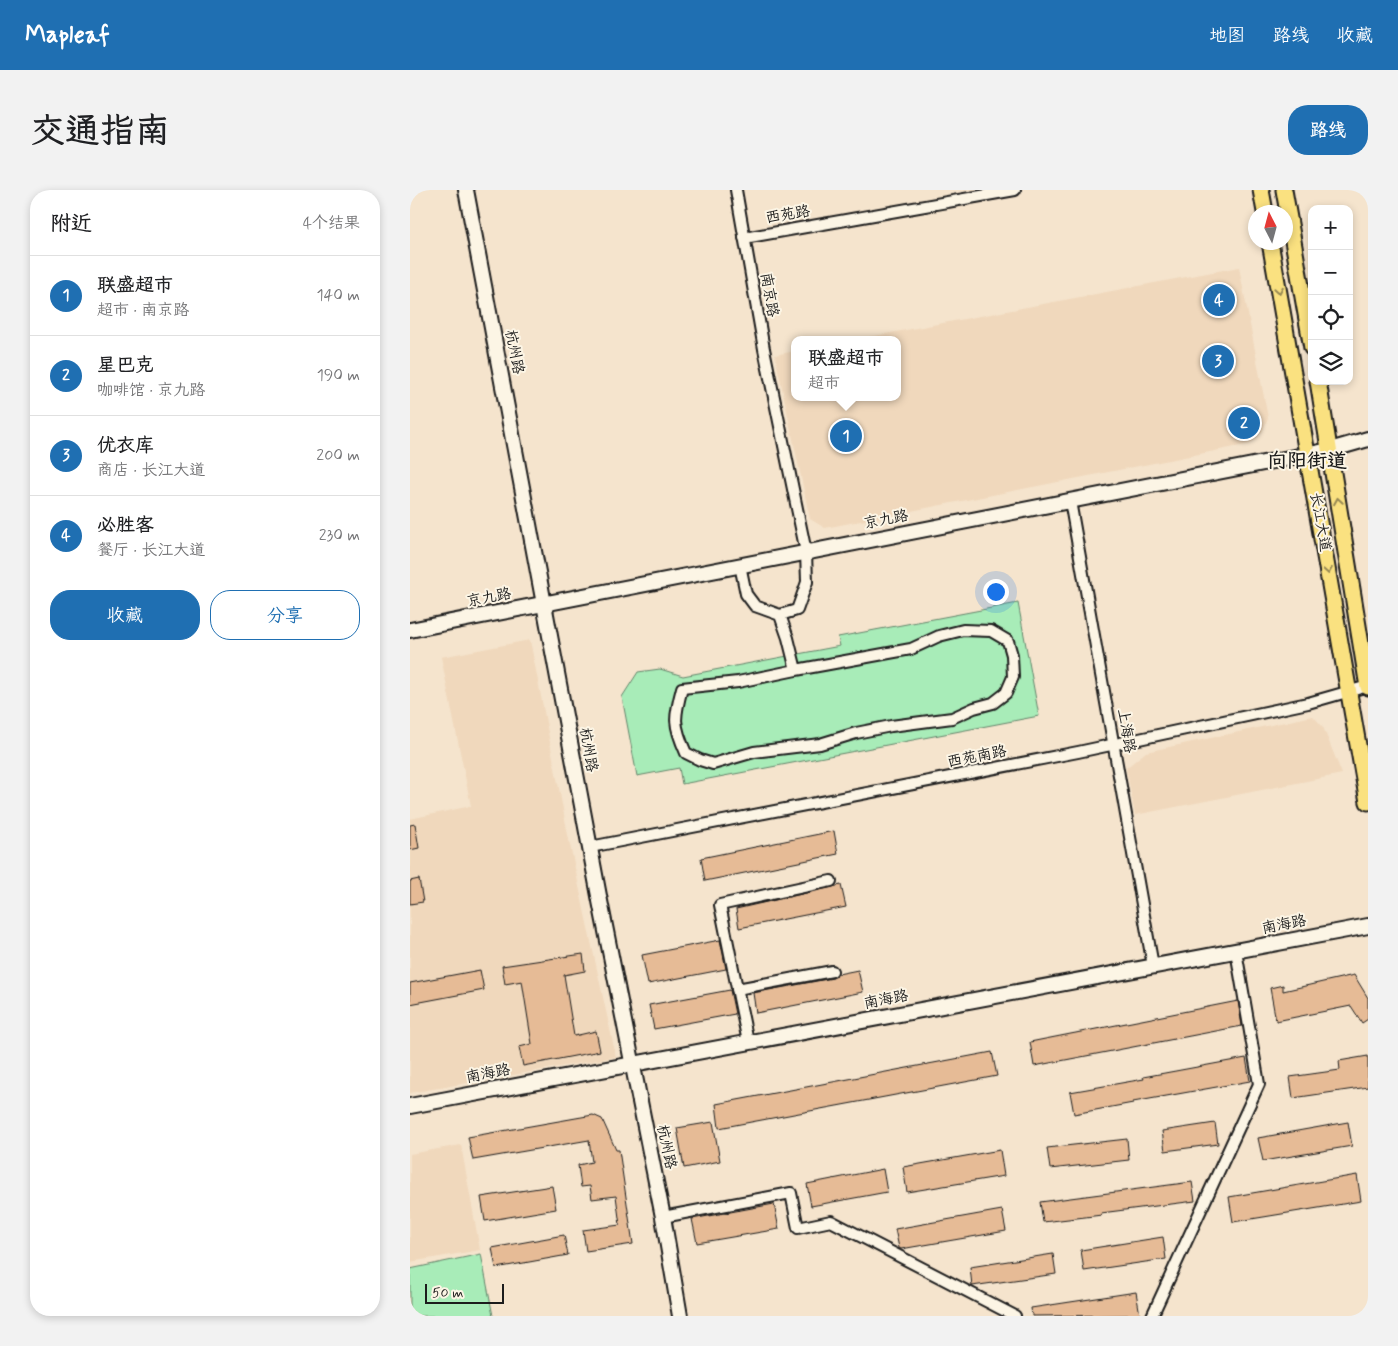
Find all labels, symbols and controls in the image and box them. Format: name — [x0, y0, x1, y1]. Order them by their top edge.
text: Mapleaf — [25, 20, 110, 51]
text: 地图 — [1209, 24, 1245, 48]
text: 路线 — [1273, 24, 1309, 48]
text: 收藏 — [1337, 24, 1373, 48]
button: 路线 — [1288, 105, 1368, 155]
text: 交通指南 — [30, 109, 170, 155]
street label: 西苑路 — [764, 201, 812, 229]
north arrow — [1248, 205, 1293, 250]
map controls — [1308, 205, 1353, 385]
button: + — [1308, 205, 1353, 250]
text: 附近 — [50, 210, 92, 238]
text: 4个结果 — [303, 213, 360, 234]
button: − — [1308, 250, 1353, 295]
street label: 南京路 — [755, 271, 783, 319]
text: 联盛超市 — [97, 273, 173, 298]
pin: 4 — [1203, 281, 1235, 319]
text: 1 — [62, 285, 70, 306]
text: 140 m — [316, 285, 360, 306]
one-way arrow — [1273, 286, 1283, 295]
button: locate — [1308, 295, 1353, 340]
text: 超市 · 南京路 — [97, 300, 189, 321]
street label: 杭州路 — [500, 328, 528, 376]
popup — [791, 336, 901, 401]
button: layers — [1308, 340, 1353, 385]
pin: 3 — [1202, 342, 1234, 380]
text: 联盛超市 — [808, 346, 884, 371]
text: 星巴克 — [97, 353, 154, 378]
text: 2 — [62, 365, 70, 386]
text: 190 m — [317, 365, 360, 386]
text: 超市 — [808, 373, 840, 394]
text: 咖啡馆 · 京九路 — [97, 380, 205, 401]
pin: 2 — [1228, 404, 1260, 442]
pin: 1 — [830, 417, 862, 455]
text: 优衣库 — [97, 433, 154, 458]
text: 3 — [62, 445, 70, 466]
text: 200 m — [316, 445, 360, 466]
district label: 向阳街道 — [1267, 448, 1347, 475]
text: 商店 · 长江大道 — [97, 460, 205, 481]
street label: 长江大道 — [1305, 491, 1335, 553]
one-way arrow — [1333, 496, 1343, 505]
street label: 京九路 — [862, 506, 910, 534]
text: 必胜客 — [97, 513, 154, 538]
text: 4 — [61, 525, 71, 546]
text: 230 m — [319, 525, 360, 546]
text: 餐厅 · 长江大道 — [97, 540, 205, 561]
one-way arrow — [1323, 567, 1333, 576]
your location — [983, 579, 1009, 605]
street label: 京九路 — [465, 584, 513, 612]
button: 收藏 — [50, 590, 200, 640]
button: 分享 — [210, 590, 360, 640]
street label: 上海路 — [1112, 707, 1140, 755]
street label: 杭州路 — [574, 726, 602, 774]
street label: 西苑南路 — [946, 741, 1008, 773]
street label: 南海路 — [1260, 911, 1308, 939]
street label: 南海路 — [862, 986, 910, 1014]
street label: 南海路 — [464, 1060, 512, 1088]
street label: 杭州路 — [652, 1123, 680, 1171]
scale bar — [425, 1281, 504, 1304]
text: 50 m — [432, 1284, 463, 1302]

